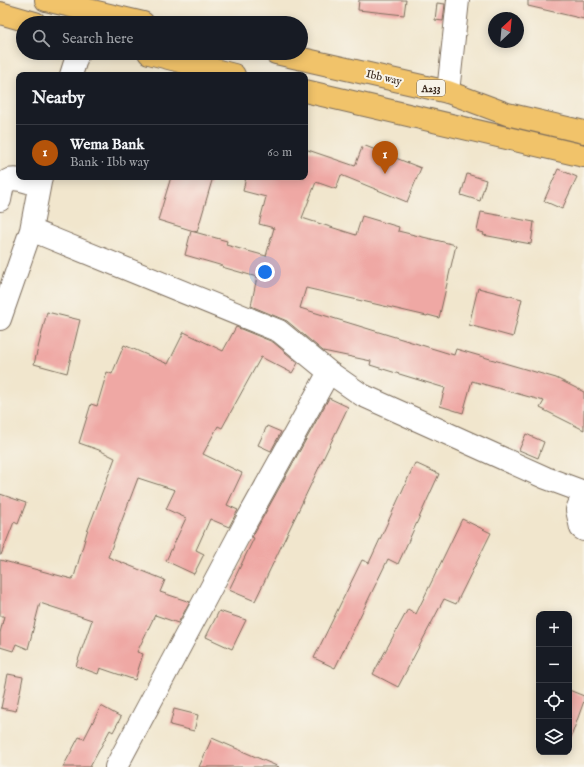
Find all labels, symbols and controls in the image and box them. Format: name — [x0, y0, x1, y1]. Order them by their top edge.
north arrow — [488, 12, 524, 48]
search box — [16, 16, 308, 60]
icon: search — [30, 27, 52, 49]
text: Search here — [62, 29, 133, 48]
street label: Ibb way — [365, 67, 404, 89]
road number: A233 — [417, 80, 445, 96]
text: Nearby — [32, 88, 85, 109]
text: Wema Bank — [70, 135, 144, 154]
pin: 1 — [372, 141, 398, 174]
text: 1 — [43, 144, 47, 161]
text: 60 m — [267, 144, 292, 161]
text: Bank · Ibb way — [70, 154, 149, 171]
your location — [255, 262, 275, 282]
map controls — [536, 611, 572, 755]
button: + — [536, 611, 572, 647]
button: − — [536, 647, 572, 683]
button: locate — [536, 683, 572, 719]
button: layers — [536, 719, 572, 755]

